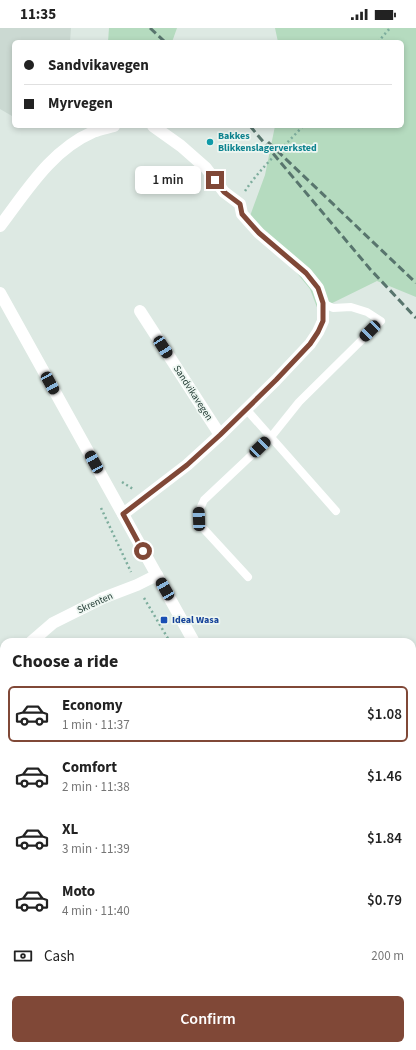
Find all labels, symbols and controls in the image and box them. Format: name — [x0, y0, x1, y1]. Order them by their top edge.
text: 11:35 — [20, 4, 56, 25]
text: Sandvikavegen — [48, 55, 149, 76]
text: Myrvegen — [48, 93, 113, 114]
place label: Bakkes Blikkenslagerverksted — [218, 129, 317, 155]
marker: Bakkes Blikkenslagerverksted — [205, 137, 215, 147]
callout: 1 min — [135, 166, 201, 194]
text: 1 min — [153, 171, 183, 189]
route end — [206, 171, 224, 189]
car — [357, 318, 383, 344]
car — [151, 334, 175, 360]
street label: Sandvikavegen — [170, 363, 216, 423]
car — [39, 370, 61, 396]
car — [247, 434, 273, 460]
car — [83, 449, 105, 475]
car — [193, 507, 205, 531]
route start — [134, 542, 152, 560]
car — [154, 576, 176, 602]
street label: Skrenten — [75, 589, 115, 617]
place label: Ideal Wasa — [172, 613, 219, 627]
marker: Ideal Wasa — [159, 615, 169, 625]
text: Choose a ride — [12, 649, 118, 674]
text: Economy — [62, 695, 123, 716]
icon: car — [14, 696, 50, 732]
text: $1.08 — [367, 704, 402, 725]
text: 1 min · 11:37 — [62, 716, 130, 734]
text: Comfort — [62, 757, 117, 778]
icon: car — [14, 758, 50, 794]
text: $1.46 — [367, 766, 402, 787]
text: 2 min · 11:38 — [62, 778, 130, 796]
text: XL — [62, 819, 78, 840]
icon: car — [14, 820, 50, 856]
text: $1.84 — [367, 828, 402, 849]
text: 3 min · 11:39 — [62, 840, 130, 858]
text: Moto — [62, 881, 95, 902]
icon: car — [14, 882, 50, 918]
text: $0.79 — [367, 890, 402, 911]
text: 4 min · 11:40 — [62, 902, 130, 920]
icon: cash — [12, 945, 34, 967]
text: Cash — [44, 946, 75, 967]
text: 200 m — [371, 947, 404, 965]
button: Confirm — [12, 996, 404, 1042]

